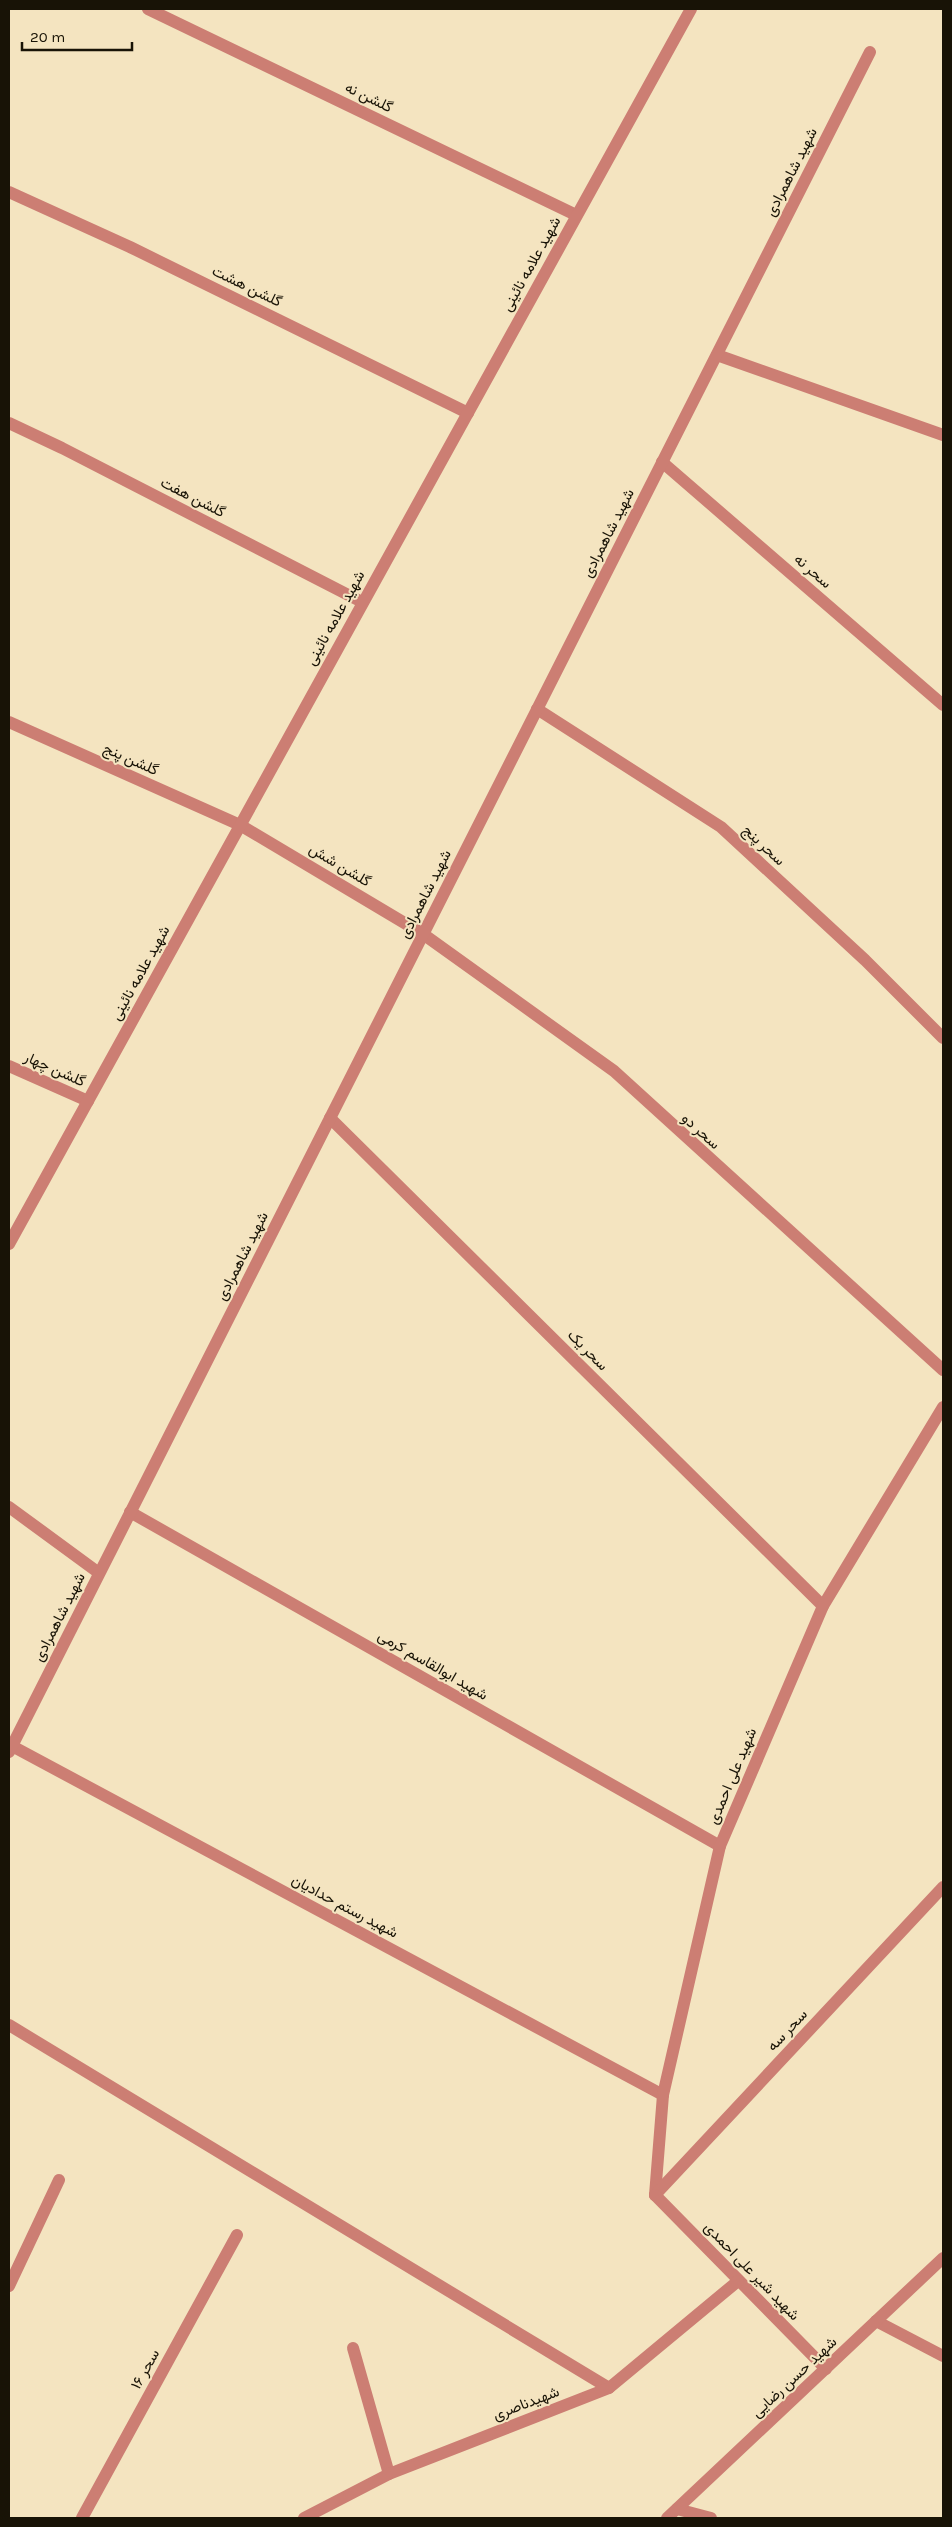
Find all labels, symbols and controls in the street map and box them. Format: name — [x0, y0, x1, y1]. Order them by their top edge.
scale bar — [22, 20, 132, 52]
text: 20 m — [30, 28, 65, 46]
street label: گلشن نه — [342, 78, 396, 117]
street label: شهید شاهمرادی — [761, 125, 822, 220]
street label: شهید علامه‌ نائینی — [498, 213, 565, 315]
street label: گلشن هشت — [209, 261, 285, 312]
street label: گلشن هفت — [157, 473, 229, 522]
street label: شهید شاهمرادی — [578, 486, 639, 581]
street label: سحر نه — [791, 550, 835, 592]
street label: شهید علامه‌ نائینی — [302, 567, 369, 669]
street label: گلشن پنج — [100, 739, 162, 781]
street label: سحر پنج — [738, 821, 789, 871]
street label: گلشن شش — [305, 840, 374, 891]
street label: شهید شاهمرادی — [395, 847, 456, 942]
street label: شهید علامه‌ نائینی — [107, 922, 174, 1024]
street label: گلشن چهار — [20, 1047, 89, 1092]
street label: سحر دو — [678, 1109, 724, 1153]
street label: شهید شاهمرادی — [212, 1209, 273, 1304]
street label: سحر یک — [564, 1326, 612, 1374]
street label: شهید شاهمرادی — [29, 1570, 90, 1665]
street label: شهید ابوالقاسم کرمی — [374, 1626, 491, 1705]
street label: شهید علی احمدی — [704, 1725, 761, 1827]
street label: شهید رستم حدادیان — [288, 1870, 401, 1943]
street label: سحر سه — [763, 2005, 811, 2055]
street label: شهید شیر علی احمدی — [700, 2218, 804, 2325]
street label: شهید حسن رضایی — [748, 2333, 841, 2422]
street label: سحر ۱۶ — [127, 2346, 163, 2392]
street label: شهیدناصری — [490, 2382, 562, 2425]

